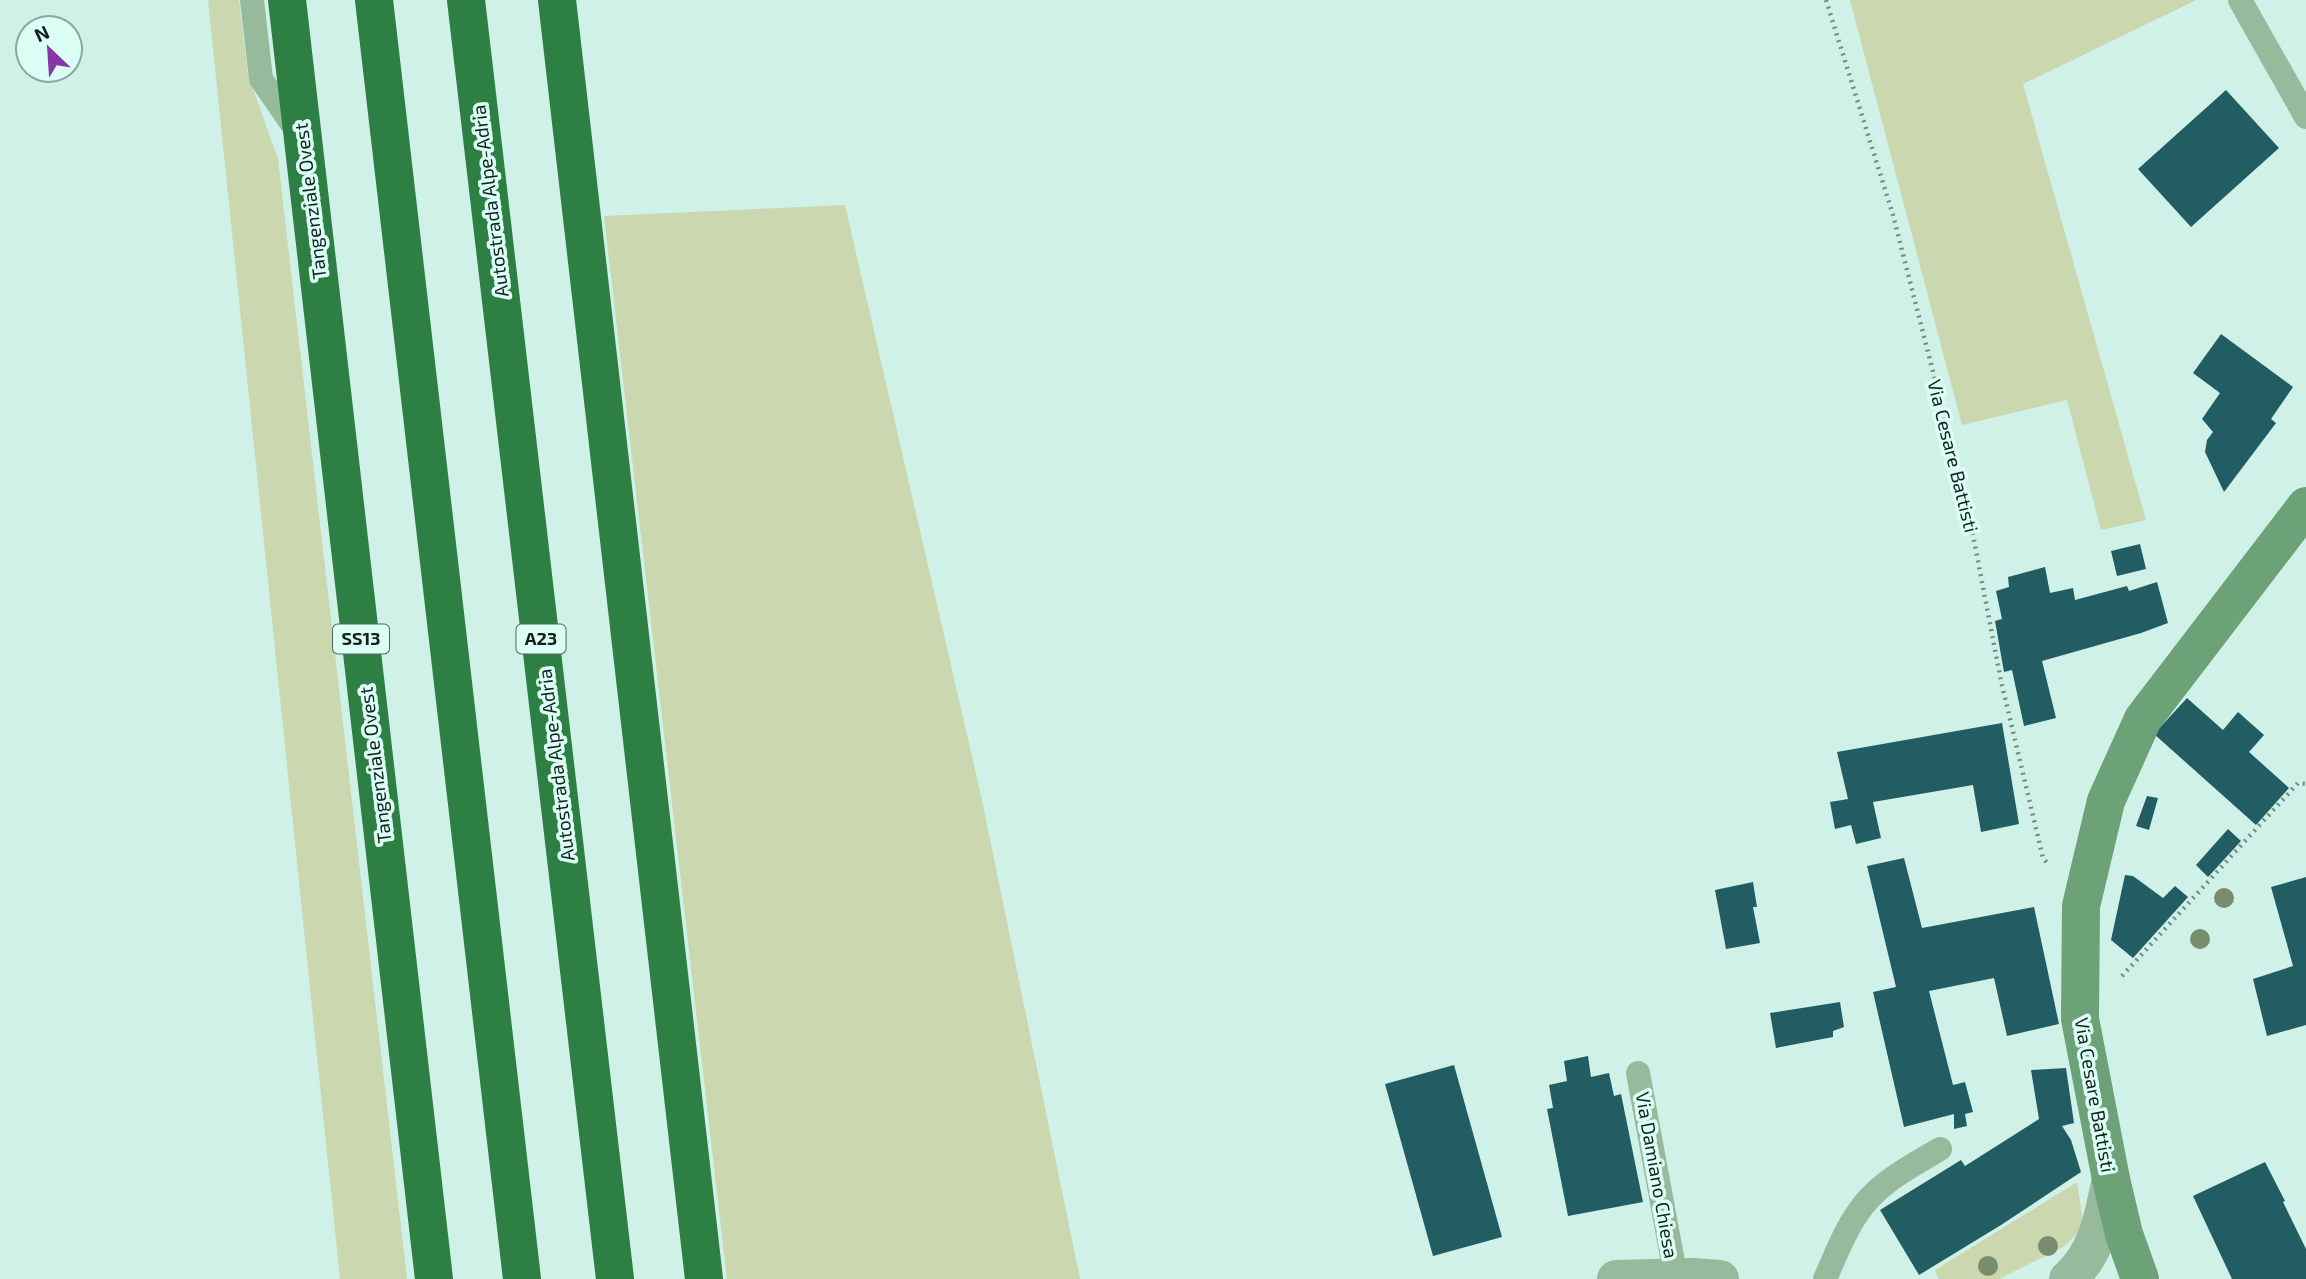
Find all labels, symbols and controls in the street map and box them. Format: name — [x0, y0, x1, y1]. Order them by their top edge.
north arrow — [14, 14, 84, 84]
text: N — [31, 20, 53, 46]
street label: Autostrada Alpe-Adria — [466, 104, 513, 298]
street label: Tangenziale Ovest — [289, 122, 330, 280]
street label: Via Cesare Battisti — [1923, 377, 1984, 535]
road number: SS13 — [333, 624, 389, 654]
road number: A23 — [516, 624, 566, 654]
street label: Autostrada Alpe-Adria — [532, 668, 579, 862]
street label: Tangenziale Ovest — [354, 686, 395, 844]
street label: Via Cesare Battisti — [2071, 1016, 2120, 1174]
street label: Via Damiano Chiesa — [1632, 1090, 1683, 1260]

